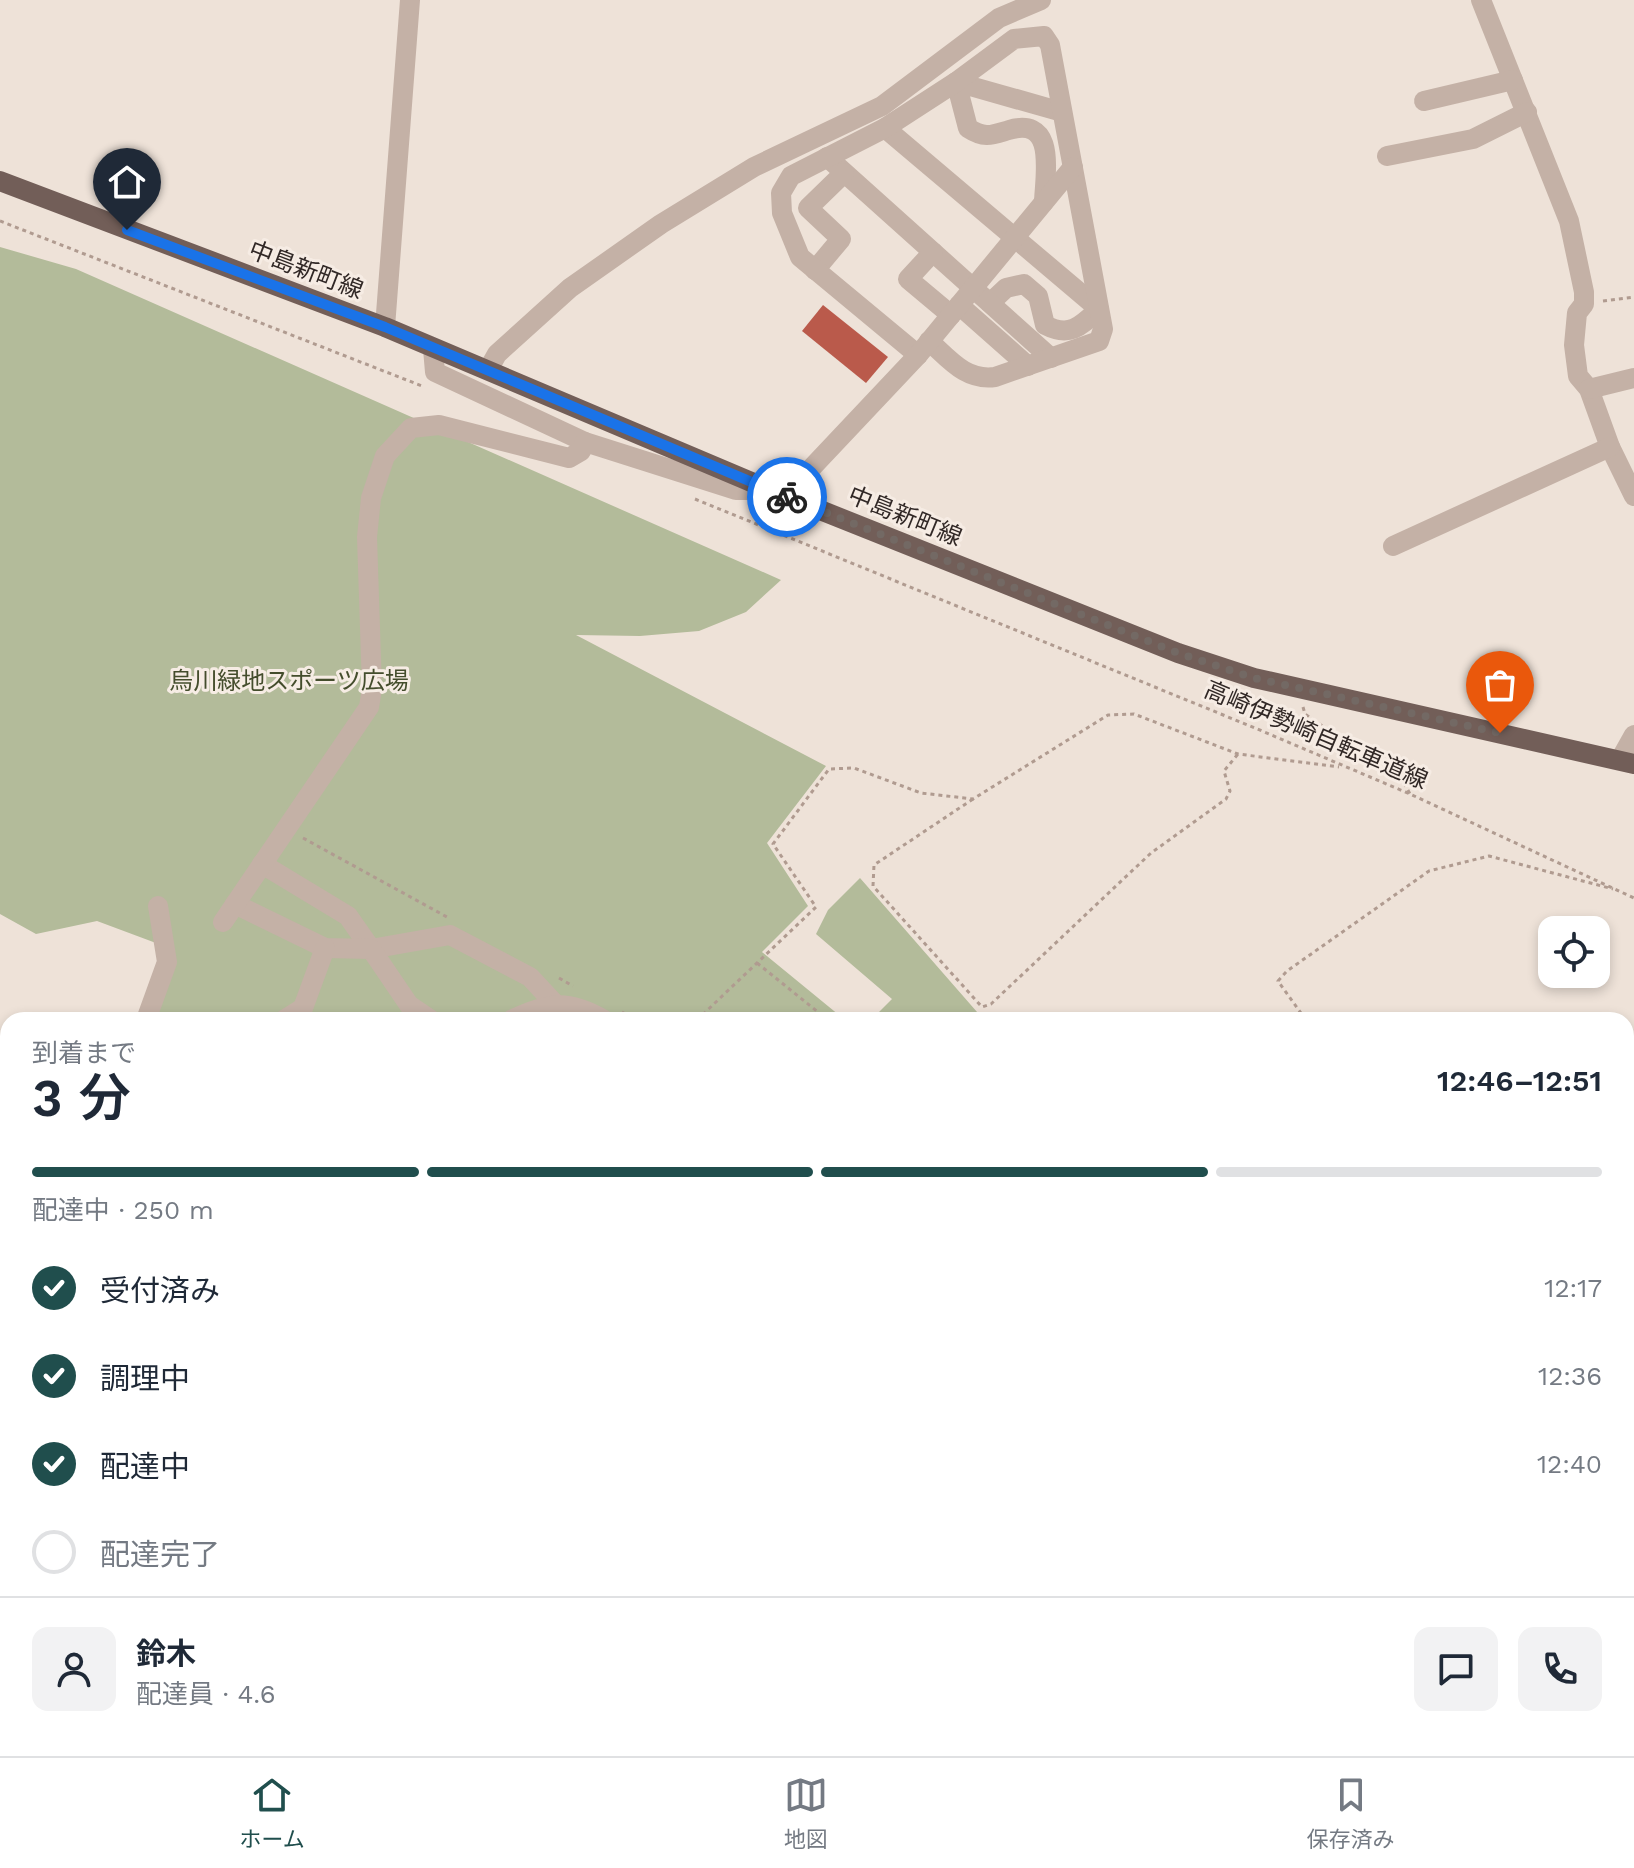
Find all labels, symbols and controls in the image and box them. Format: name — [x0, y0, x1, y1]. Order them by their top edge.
pin — [93, 148, 161, 230]
icon: home — [105, 160, 149, 204]
street label: 中島新町線 — [245, 235, 367, 305]
courier — [747, 457, 827, 537]
icon: bike — [765, 475, 809, 519]
street label: 中島新町線 — [844, 481, 966, 551]
pin — [1466, 651, 1534, 733]
icon: bag — [1478, 663, 1522, 707]
park label: 烏川緑地スポーツ広場 — [169, 667, 409, 695]
street label: 高崎伊勢崎自転車道線 — [1200, 675, 1432, 795]
map controls — [1538, 916, 1610, 988]
button: locate — [1538, 916, 1610, 988]
text: 到着まで — [32, 1038, 136, 1068]
text: 12:46–12:51 — [1437, 1063, 1602, 1098]
text: 3 分 — [32, 1068, 131, 1129]
text: 配達中 · 250 m — [32, 1195, 214, 1225]
icon: check — [32, 1266, 76, 1310]
text: 受付済み — [100, 1273, 220, 1308]
text: 12:17 — [1544, 1273, 1602, 1303]
icon: check — [32, 1354, 76, 1398]
text: 調理中 — [100, 1361, 190, 1396]
text: 12:36 — [1538, 1361, 1602, 1391]
icon: check — [32, 1442, 76, 1486]
text: 配達中 — [100, 1449, 190, 1484]
text: 12:40 — [1537, 1449, 1602, 1479]
text: 配達完了 — [100, 1537, 220, 1572]
button: person — [32, 1627, 116, 1711]
button: chat — [1414, 1627, 1498, 1711]
button: phone — [1518, 1627, 1602, 1711]
text: 鈴木 — [136, 1636, 196, 1671]
text: 配達員 · 4.6 — [136, 1679, 276, 1709]
tab: ホーム — [239, 1773, 305, 1853]
tab: 地図 — [784, 1773, 828, 1853]
tab: 保存済み — [1307, 1773, 1395, 1853]

